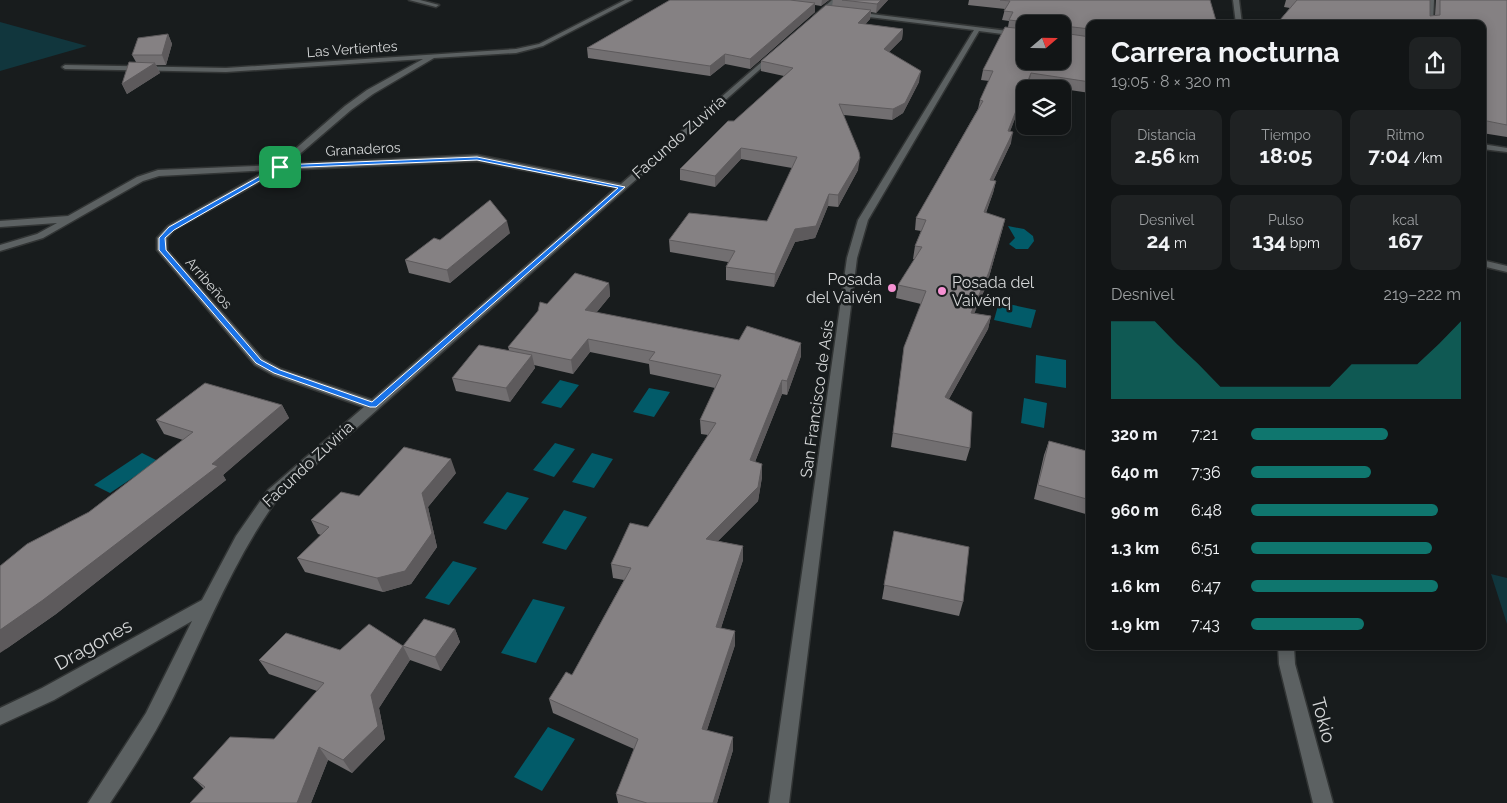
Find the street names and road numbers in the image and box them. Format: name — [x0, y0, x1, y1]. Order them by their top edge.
street label: Las Vertientes — [306, 38, 398, 60]
street label: Facundo Zuviría — [628, 91, 730, 183]
street label: Granaderos — [325, 139, 401, 159]
street label: Arribeños — [182, 254, 236, 312]
street label: San Francisco de Asís — [797, 319, 838, 479]
street label: Facundo Zuviría — [259, 417, 357, 511]
street label: Dragones — [50, 614, 136, 674]
street label: Tokio — [1307, 695, 1341, 745]

